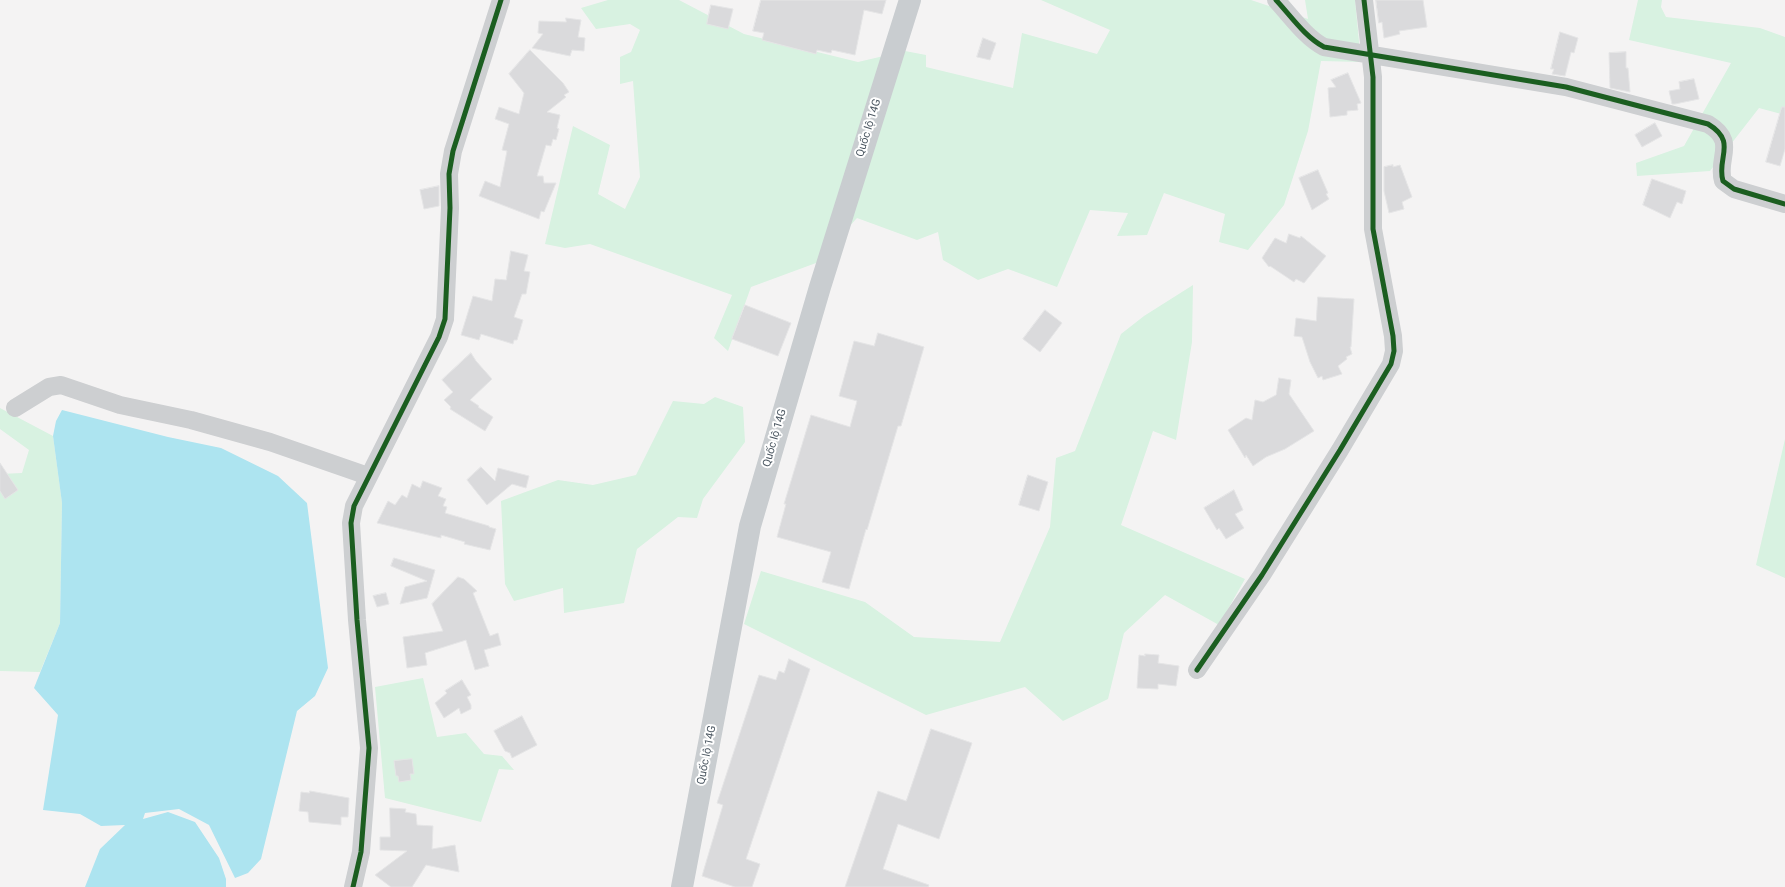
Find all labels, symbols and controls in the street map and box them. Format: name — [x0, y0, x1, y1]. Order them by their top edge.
street label: Quốc lộ 14G — [854, 97, 884, 159]
street label: Quốc lộ 14G — [760, 407, 790, 469]
street label: Quốc lộ 14G — [695, 724, 719, 786]

